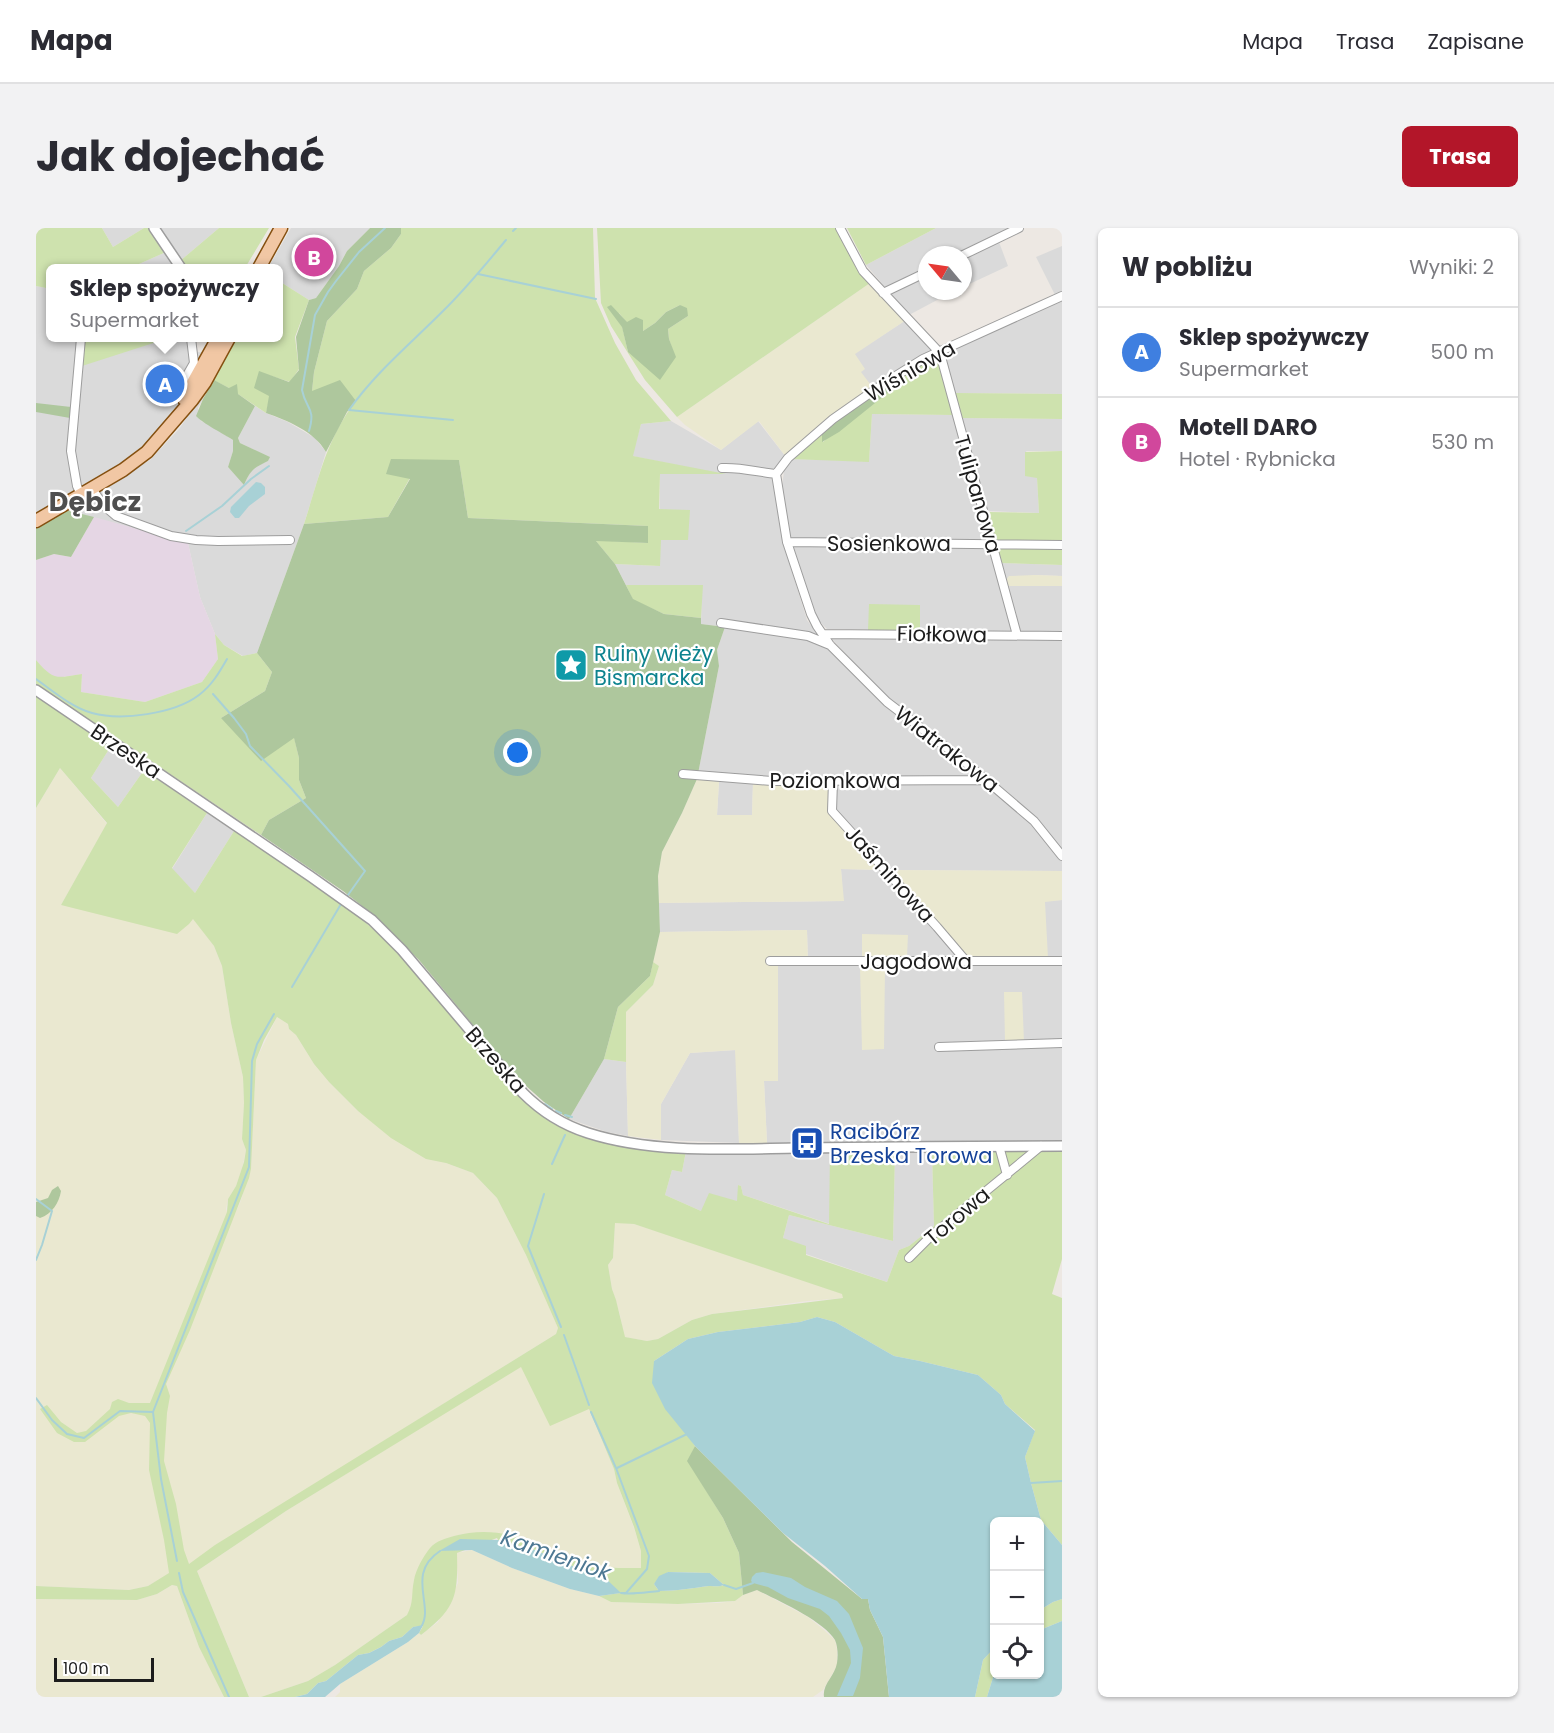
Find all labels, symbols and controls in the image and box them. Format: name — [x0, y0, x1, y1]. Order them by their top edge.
text: Mapa — [30, 21, 113, 60]
text: Mapa — [1242, 27, 1303, 56]
text: Trasa — [1336, 27, 1394, 56]
text: Zapisane — [1427, 27, 1524, 56]
button: Trasa — [1402, 126, 1518, 187]
text: Jak dojechać — [36, 127, 325, 186]
pin: B — [294, 234, 334, 279]
north arrow — [918, 246, 972, 300]
text: W pobliżu — [1122, 249, 1253, 285]
text: Wyniki: 2 — [1409, 253, 1494, 281]
popup — [46, 264, 283, 342]
text: Sklep spożywczy — [70, 273, 260, 304]
text: Supermarket — [70, 306, 199, 334]
text: Sklep spożywczy — [1179, 322, 1369, 353]
street label: Wiśniowa — [859, 333, 961, 409]
text: A — [1134, 338, 1149, 366]
text: 500 m — [1430, 338, 1494, 366]
text: Supermarket — [1179, 355, 1308, 383]
pin: A — [146, 362, 184, 406]
text: Motell DARO — [1179, 412, 1317, 443]
text: B — [1135, 428, 1148, 456]
text: 530 m — [1431, 428, 1494, 456]
street label: Tulipanowa — [947, 431, 1009, 557]
text: Hotel · Rybnicka — [1179, 445, 1336, 473]
district label: Dębicz — [49, 483, 141, 520]
street label: Sosienkowa — [827, 529, 951, 558]
street label: Fiołkowa — [897, 619, 987, 649]
place label: Ruiny wieży Bismarcka — [594, 639, 713, 692]
place icon: Ruiny wieży Bismarcka — [553, 647, 589, 683]
street label: Wiatrakowa — [889, 699, 1005, 799]
street label: Brzeska — [85, 717, 167, 785]
your location — [503, 738, 532, 767]
street label: Poziomkowa — [769, 766, 901, 795]
street label: Jaśminowa — [839, 819, 941, 929]
street label: Jagodowa — [860, 947, 972, 976]
street label: Brzeska — [459, 1021, 533, 1099]
place label: Racibórz Brzeska Torowa — [830, 1117, 992, 1170]
bus stop icon: Racibórz Brzeska Torowa — [789, 1125, 825, 1161]
street label: Torowa — [918, 1180, 996, 1252]
map controls — [990, 1517, 1044, 1679]
button: + — [990, 1517, 1044, 1571]
water label: Kamieniok — [497, 1522, 617, 1589]
button: − — [990, 1571, 1044, 1625]
button: locate — [990, 1625, 1044, 1679]
scale bar — [54, 1655, 154, 1682]
text: 100 m — [63, 1657, 109, 1680]

